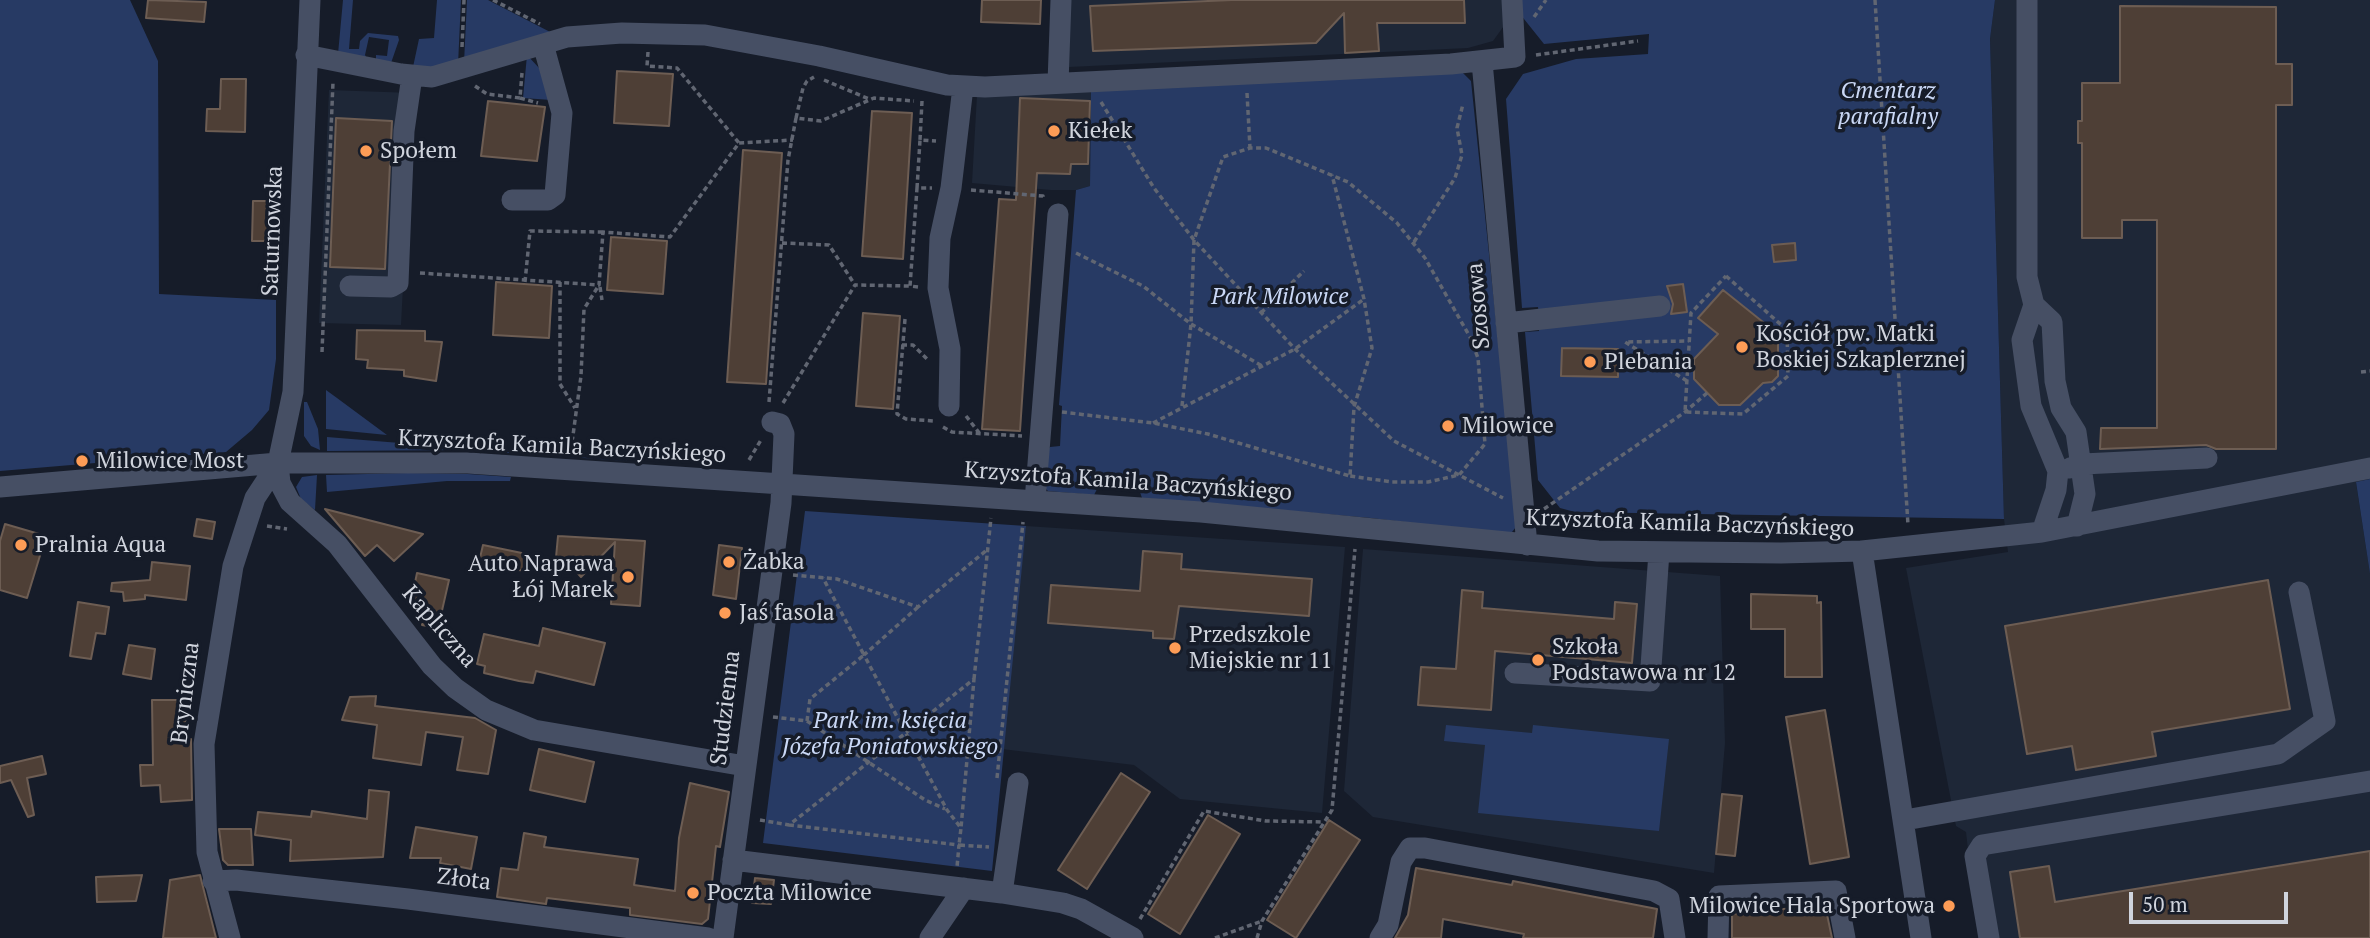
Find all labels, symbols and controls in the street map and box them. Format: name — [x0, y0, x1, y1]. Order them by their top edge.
park label: Cmentarz parafialny — [1838, 77, 1938, 131]
place label: Kiełek — [1068, 117, 1132, 145]
marker: Kiełek — [1046, 123, 1062, 139]
place label: Społem — [380, 137, 457, 165]
marker: Społem — [358, 143, 374, 159]
street label: Saturnowska — [257, 165, 289, 297]
street label: Szosowa — [1461, 262, 1497, 350]
park label: Park Milowice — [1211, 283, 1349, 311]
place label: Kościół pw. Matki Boskiej Szkaplerznej — [1756, 320, 1966, 374]
marker: Kościół pw. Matki Boskiej Szkaplerznej — [1734, 339, 1750, 355]
place label: Plebania — [1604, 348, 1693, 376]
marker: Plebania — [1582, 354, 1598, 370]
place label: Milowice — [1462, 412, 1554, 440]
marker: Milowice — [1440, 418, 1456, 434]
street label: Krzysztofa Kamila Baczyńskiego — [397, 425, 727, 469]
place label: Milowice Most — [96, 447, 245, 475]
marker: Milowice Most — [74, 453, 90, 469]
street label: Krzysztofa Kamila Baczyńskiego — [963, 457, 1293, 507]
street label: Krzysztofa Kamila Baczyńskiego — [1525, 504, 1855, 544]
place label: Pralnia Aqua — [35, 531, 166, 559]
marker: Pralnia Aqua — [13, 537, 29, 553]
place label: Żabka — [743, 548, 805, 576]
place label: Auto Naprawa Łój Marek — [468, 550, 614, 604]
marker: Żabka — [721, 554, 737, 570]
marker: Auto Naprawa Łój Marek — [620, 569, 636, 585]
street label: Kapliczna — [396, 580, 482, 674]
place label: Jaś fasola — [739, 599, 835, 627]
marker: Jaś fasola — [717, 605, 733, 621]
place label: Przedszkole Miejskie nr 11 — [1189, 621, 1333, 675]
place label: Szkoła Podstawowa nr 12 — [1552, 633, 1736, 687]
marker: Przedszkole Miejskie nr 11 — [1167, 640, 1183, 656]
street label: Bryniczna — [166, 641, 206, 745]
street label: Studzienna — [705, 649, 747, 767]
marker: Szkoła Podstawowa nr 12 — [1530, 652, 1546, 668]
park label: Park im. księcia Józefa Poniatowskiego — [782, 707, 998, 761]
street label: Złota — [435, 863, 493, 897]
scale bar — [2132, 878, 2291, 922]
place label: Poczta Milowice — [707, 879, 872, 907]
marker: Poczta Milowice — [685, 885, 701, 901]
text: 50 m — [2142, 890, 2188, 918]
place label: Milowice Hala Sportowa — [1689, 892, 1935, 920]
marker: Milowice Hala Sportowa — [1941, 898, 1957, 914]

